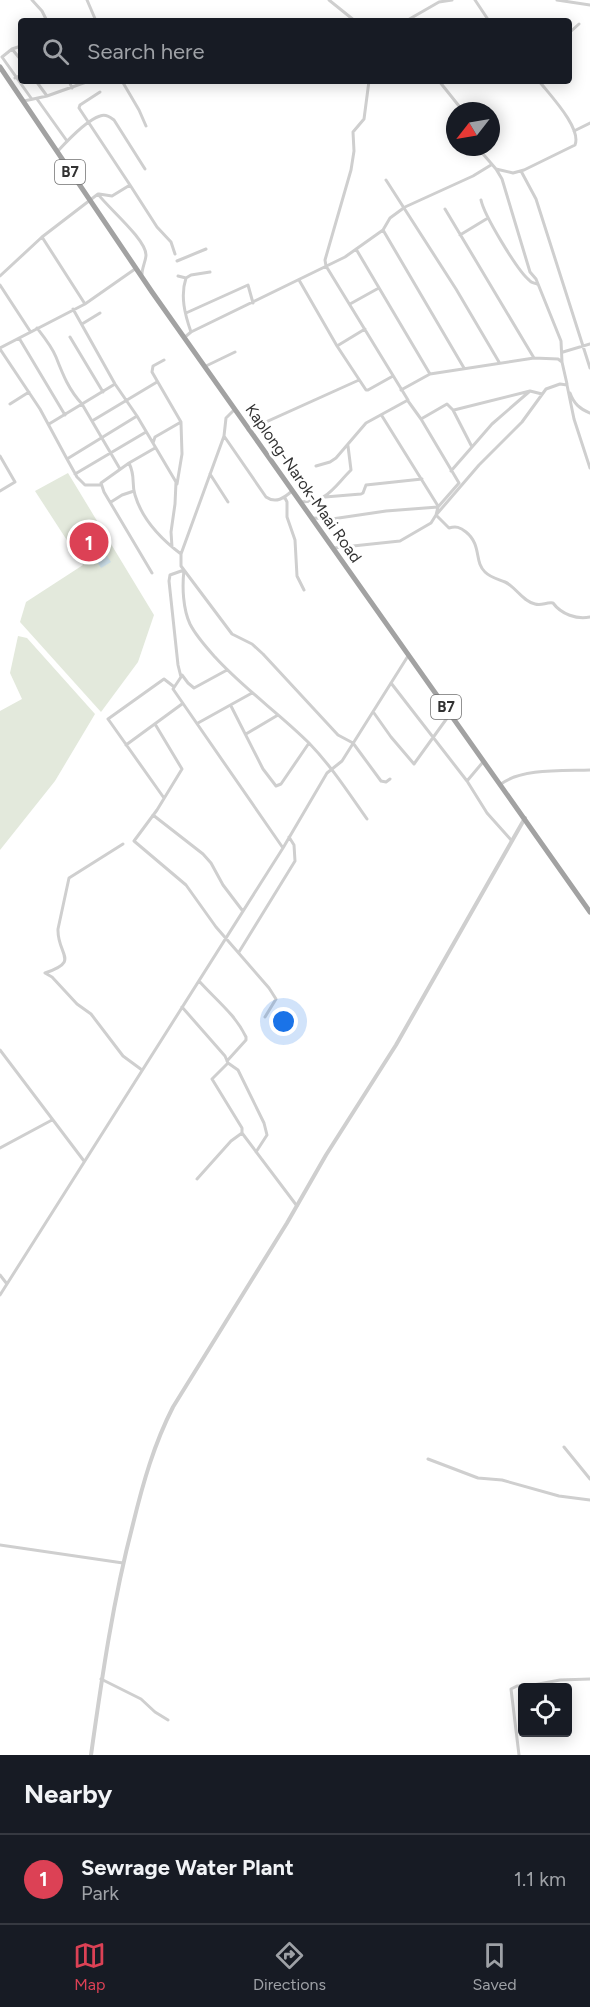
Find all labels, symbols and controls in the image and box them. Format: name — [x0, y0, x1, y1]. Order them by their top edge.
search box — [18, 18, 572, 84]
icon: search — [39, 35, 72, 68]
text: Search here — [87, 38, 205, 65]
north arrow — [446, 102, 500, 156]
road number: B7 — [55, 160, 85, 184]
street label: Kaplong-Narok-Maai Road — [242, 400, 366, 566]
pin: 1 — [70, 520, 109, 564]
road number: B7 — [431, 695, 461, 719]
your location — [269, 1007, 298, 1036]
map controls — [518, 1683, 572, 1737]
button: locate — [518, 1683, 572, 1737]
text: Nearby — [24, 1778, 112, 1810]
text: Sewrage Water Plant — [81, 1854, 294, 1881]
text: 1 — [39, 1867, 48, 1891]
text: 1.1 km — [514, 1867, 566, 1891]
text: Park — [81, 1881, 119, 1905]
tab: Map — [73, 1939, 106, 1994]
tab: Directions — [253, 1939, 326, 1994]
tab: Saved — [473, 1939, 517, 1994]

